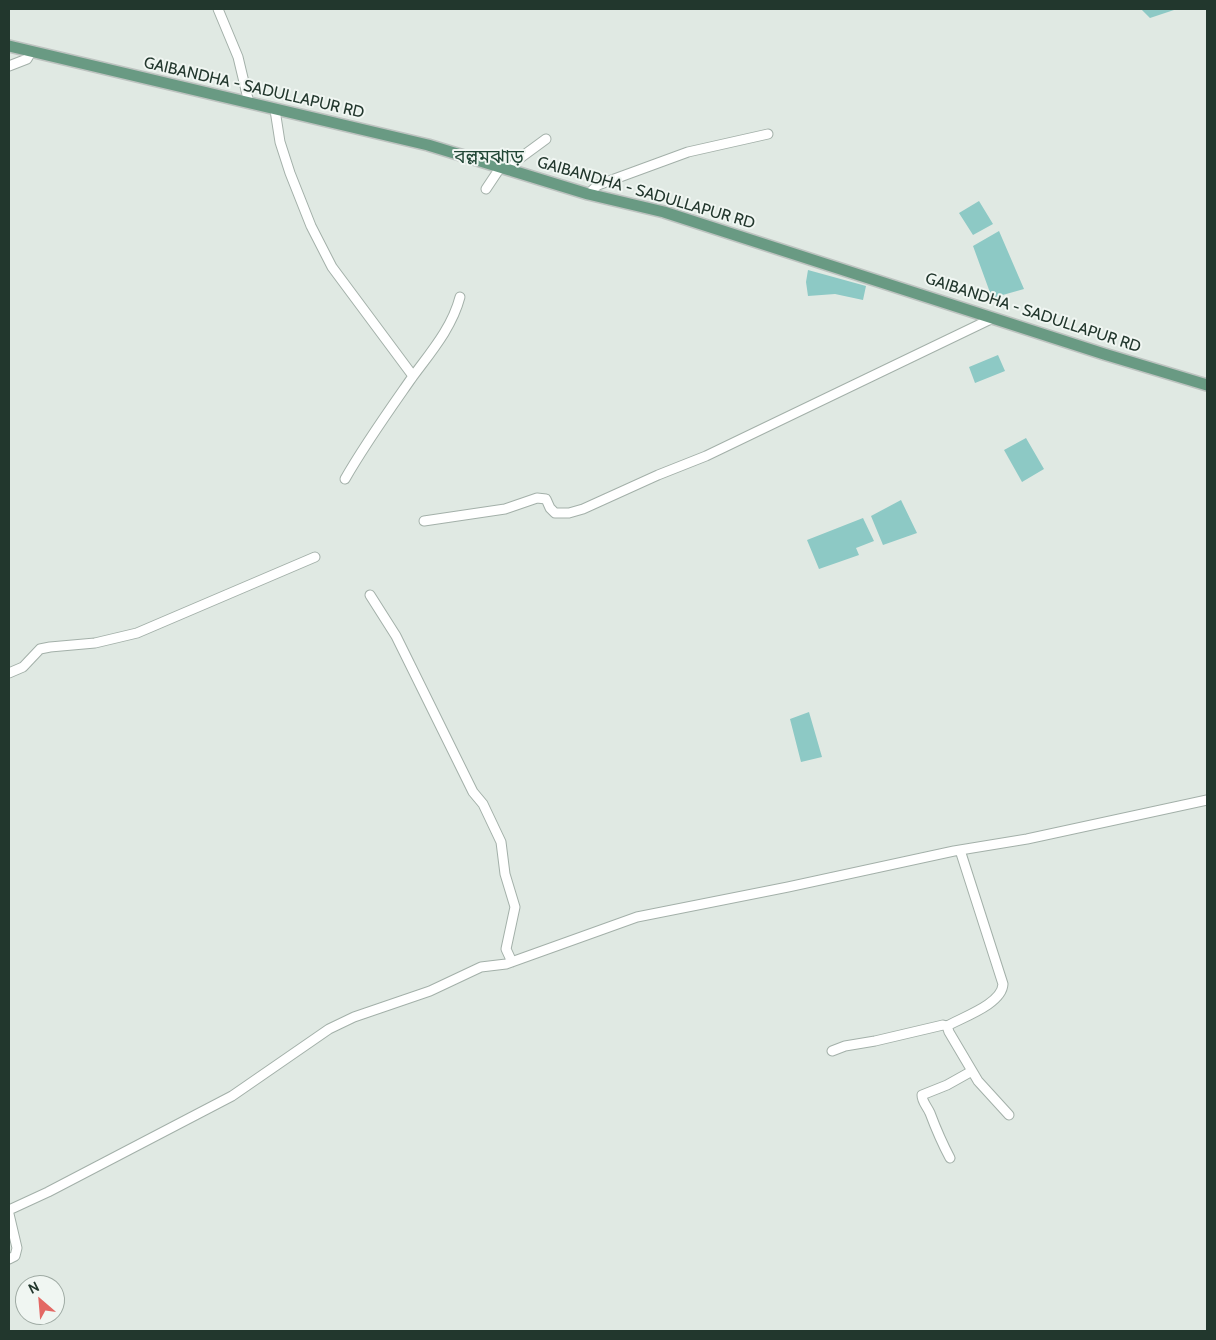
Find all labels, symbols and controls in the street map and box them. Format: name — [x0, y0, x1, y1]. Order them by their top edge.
street label: GAIBANDHA - SADULLAPUR RD — [142, 53, 366, 123]
district label: বল্লমঝাড় — [454, 146, 524, 168]
street label: GAIBANDHA - SADULLAPUR RD — [535, 153, 757, 233]
street label: GAIBANDHA - SADULLAPUR RD — [923, 269, 1143, 357]
north arrow — [15, 1275, 65, 1325]
text: N — [25, 1277, 42, 1298]

